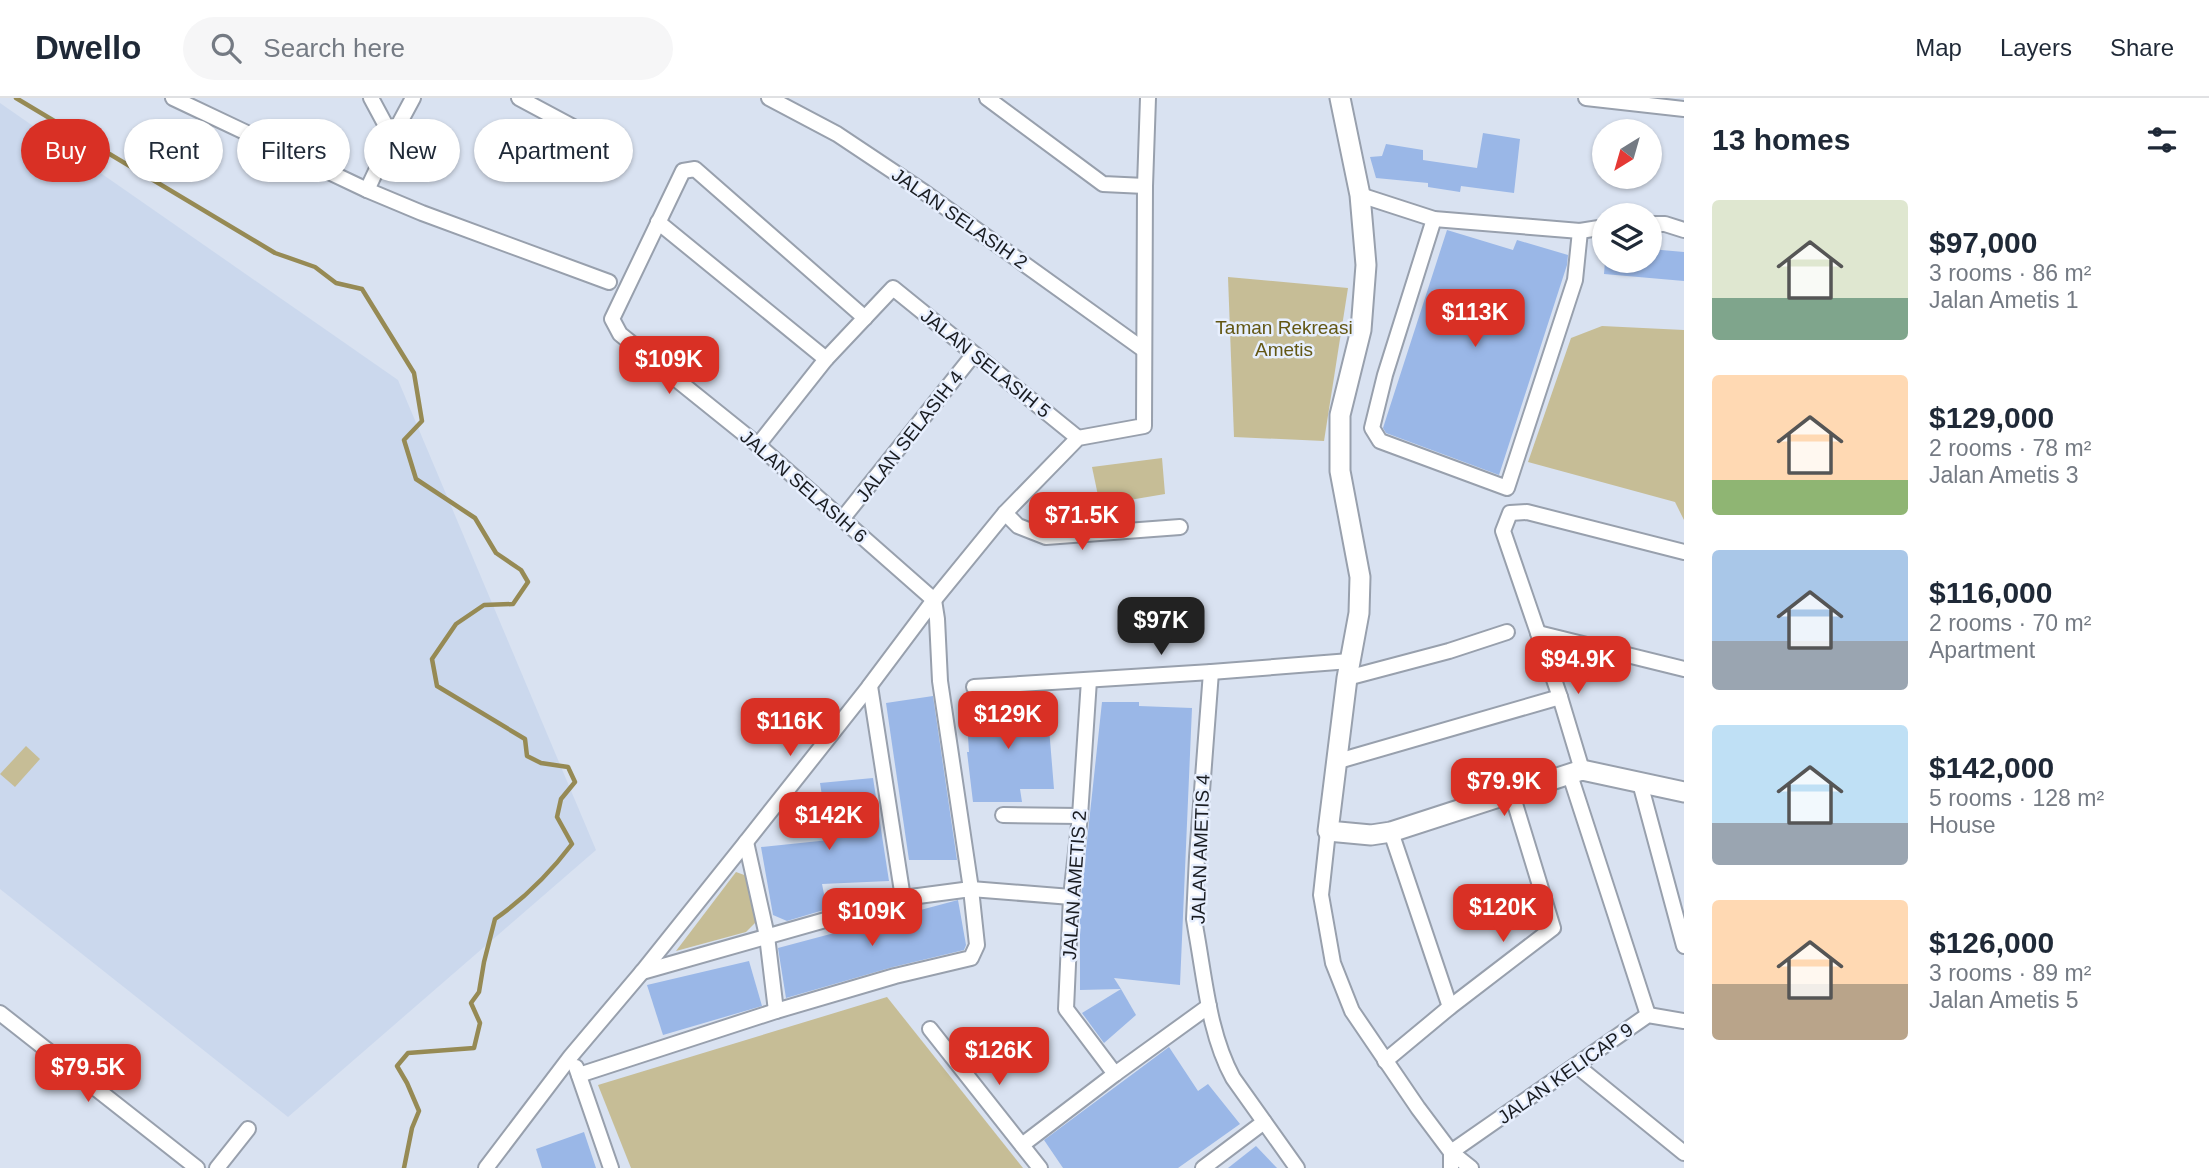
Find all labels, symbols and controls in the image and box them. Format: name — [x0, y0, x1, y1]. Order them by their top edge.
search box — [183, 17, 673, 80]
text: Dwello — [35, 29, 141, 66]
icon: search — [207, 29, 245, 67]
text: Search here — [263, 33, 405, 63]
text: Map — [1915, 34, 1962, 61]
text: Layers — [2000, 34, 2072, 61]
text: Share — [2110, 34, 2174, 61]
chip: Buy — [21, 119, 110, 182]
chip: Rent — [124, 119, 223, 182]
chip: Filters — [237, 119, 350, 182]
chip: New — [364, 119, 460, 182]
chip: Apartment — [474, 119, 633, 182]
north arrow — [1592, 119, 1662, 189]
map controls — [1592, 119, 1662, 273]
icon: filters — [2143, 121, 2181, 159]
text: 13 homes — [1712, 123, 1850, 156]
street label: JALAN SELASIH 2 — [888, 164, 1031, 273]
button: layers — [1592, 203, 1662, 273]
text: $97,000 — [1929, 226, 2037, 259]
icon: home — [1768, 228, 1852, 312]
text: 3 rooms · 86 m² — [1929, 260, 2091, 286]
text: Jalan Ametis 1 — [1929, 287, 2079, 313]
pin: $113K — [1426, 289, 1524, 349]
text: $113K — [1442, 299, 1508, 325]
street label: JALAN SELASIH 5 — [917, 305, 1055, 422]
park label: Taman Rekreasi Ametis — [1215, 317, 1353, 360]
pin: $109K — [620, 336, 718, 396]
text: $109K — [635, 346, 703, 372]
street label: JALAN SELASIH 4 — [852, 366, 967, 506]
text: $129,000 — [1929, 401, 2054, 434]
icon: home — [1768, 403, 1852, 487]
street label: JALAN SELASIH 6 — [736, 426, 871, 547]
text: 2 rooms · 78 m² — [1929, 435, 2091, 461]
text: Jalan Ametis 3 — [1929, 462, 2079, 488]
pin: $71.5K — [1025, 492, 1139, 552]
text: $71.5K — [1045, 502, 1119, 528]
text: $116,000 — [1929, 576, 2052, 609]
icon: home — [1768, 578, 1852, 662]
pin: $97K — [1120, 598, 1202, 657]
text: $97K — [1134, 607, 1188, 633]
text: 2 rooms · 70 m² — [1929, 610, 2091, 636]
pin: $94.9K — [1521, 636, 1635, 696]
text: Apartment — [1929, 637, 2035, 663]
text: $94.9K — [1541, 646, 1615, 672]
pin: $129K — [959, 692, 1057, 751]
pin: $116K — [741, 698, 839, 758]
text: $129K — [974, 701, 1042, 727]
text: $116K — [757, 708, 823, 734]
text: $142,000 — [1929, 751, 2054, 784]
icon: home — [1768, 753, 1852, 837]
pin: $79.9K — [1447, 758, 1561, 818]
text: $79.9K — [1467, 768, 1541, 794]
street label: JALAN AMETIS 4 — [1187, 773, 1214, 924]
text: 5 rooms · 128 m² — [1929, 785, 2104, 811]
pin: $142K — [780, 792, 878, 852]
text: $142K — [795, 802, 863, 828]
street label: JALAN AMETIS 2 — [1059, 810, 1090, 961]
text: House — [1929, 812, 1995, 838]
pin: $120K — [1454, 884, 1552, 944]
pin: $109K — [823, 888, 921, 948]
text: $120K — [1469, 894, 1537, 920]
text: $109K — [838, 898, 906, 924]
text: $126,000 — [1929, 926, 2054, 959]
icon: home — [1768, 928, 1852, 1012]
text: 3 rooms · 89 m² — [1929, 960, 2091, 986]
text: Jalan Ametis 5 — [1929, 987, 2079, 1013]
street label: JALAN KELICAP 9 — [1494, 1019, 1637, 1128]
pin: $126K — [950, 1028, 1048, 1087]
text: $126K — [965, 1037, 1033, 1063]
pin: $79.5K — [31, 1044, 145, 1104]
text: $79.5K — [51, 1054, 125, 1080]

